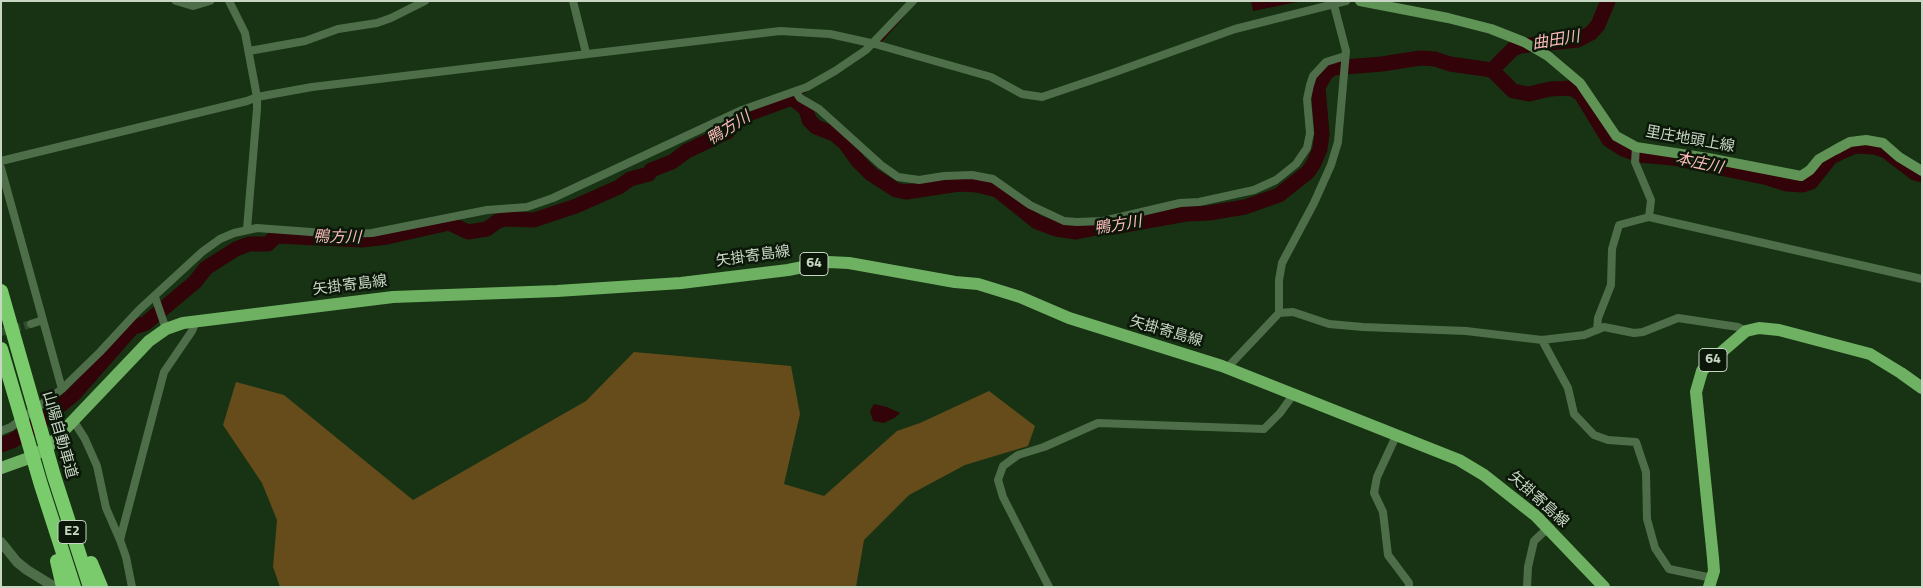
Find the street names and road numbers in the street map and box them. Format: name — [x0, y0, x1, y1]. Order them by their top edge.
street label: 里庄地頭上線 — [1644, 123, 1736, 157]
street label: 矢掛寄島線 — [715, 243, 791, 271]
road number: 64 — [800, 252, 828, 276]
street label: 矢掛寄島線 — [312, 272, 388, 300]
street label: 矢掛寄島線 — [1127, 313, 1205, 351]
road number: 64 — [1699, 348, 1727, 372]
street label: 山陽自動車道 — [38, 389, 80, 481]
street label: 矢掛寄島線 — [1504, 468, 1572, 532]
road number: E2 — [58, 520, 86, 544]

